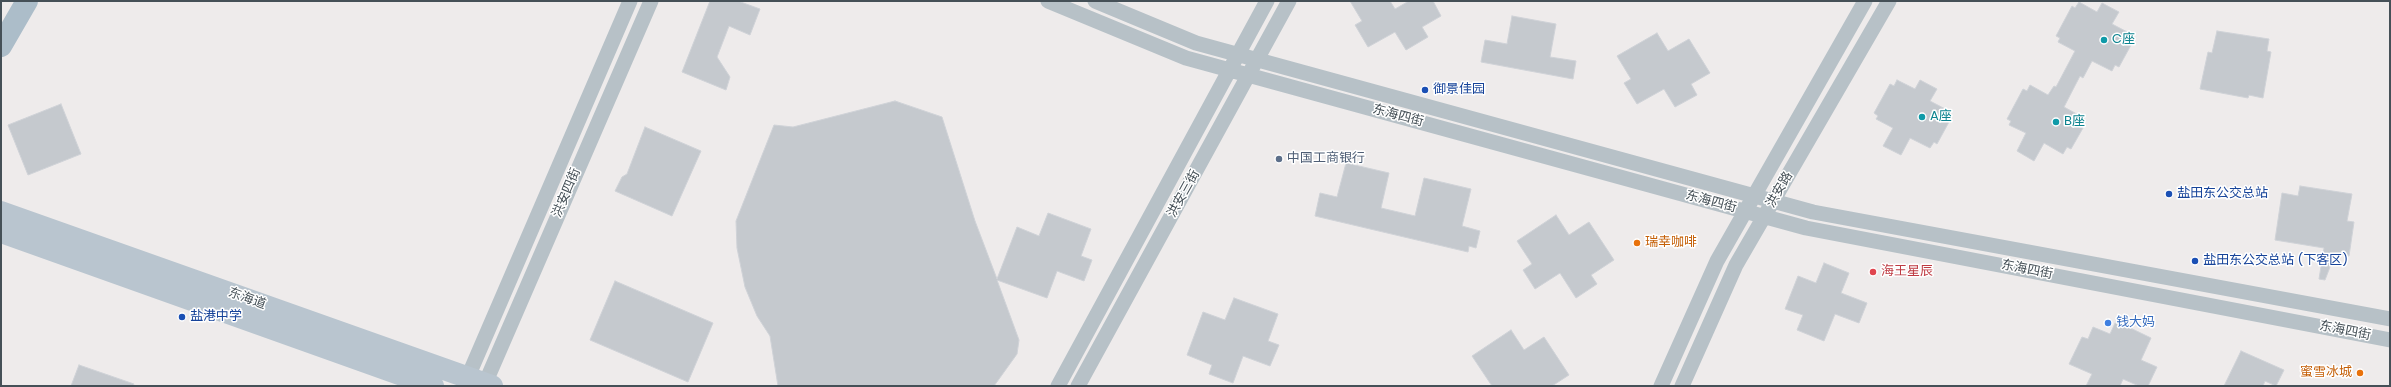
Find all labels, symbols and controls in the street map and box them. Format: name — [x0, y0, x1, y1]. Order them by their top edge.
place label: C座 — [2112, 32, 2135, 48]
marker: C座 — [2099, 35, 2109, 45]
place label: 御景佳园 — [1433, 82, 1485, 98]
marker: 御景佳园 — [1420, 85, 1430, 95]
street label: 东海四街 — [1371, 102, 1425, 130]
place label: A座 — [1930, 109, 1952, 125]
marker: A座 — [1917, 112, 1927, 122]
place label: B座 — [2064, 114, 2085, 130]
marker: B座 — [2051, 117, 2061, 127]
place label: 中国工商银行 — [1287, 151, 1365, 167]
marker: 中国工商银行 — [1274, 154, 1284, 164]
street label: 洪安四街 — [550, 166, 584, 220]
street label: 洪安三街 — [1165, 167, 1203, 221]
street label: 洪安路 — [1763, 169, 1797, 211]
place label: 盐田东公交总站 — [2177, 186, 2268, 202]
street label: 东海四街 — [1684, 188, 1738, 216]
marker: 盐田东公交总站 — [2164, 189, 2174, 199]
place label: 瑞幸咖啡 — [1645, 235, 1697, 251]
marker: 瑞幸咖啡 — [1632, 238, 1642, 248]
place label: 盐田东公交总站 (下客区) — [2203, 253, 2348, 269]
marker: 盐田东公交总站 (下客区) — [2190, 256, 2200, 266]
street label: 东海四街 — [2000, 257, 2054, 283]
place label: 海王星辰 — [1881, 264, 1933, 280]
marker: 海王星辰 — [1868, 267, 1878, 277]
street label: 东海道 — [226, 285, 268, 313]
place label: 盐港中学 — [190, 309, 242, 325]
marker: 盐港中学 — [177, 312, 187, 322]
place label: 钱大妈 — [2116, 315, 2155, 331]
marker: 钱大妈 — [2103, 318, 2113, 328]
street label: 东海四街 — [2318, 318, 2372, 344]
place label: 蜜雪冰城 — [2300, 365, 2352, 381]
marker: 蜜雪冰城 — [2355, 368, 2365, 378]

